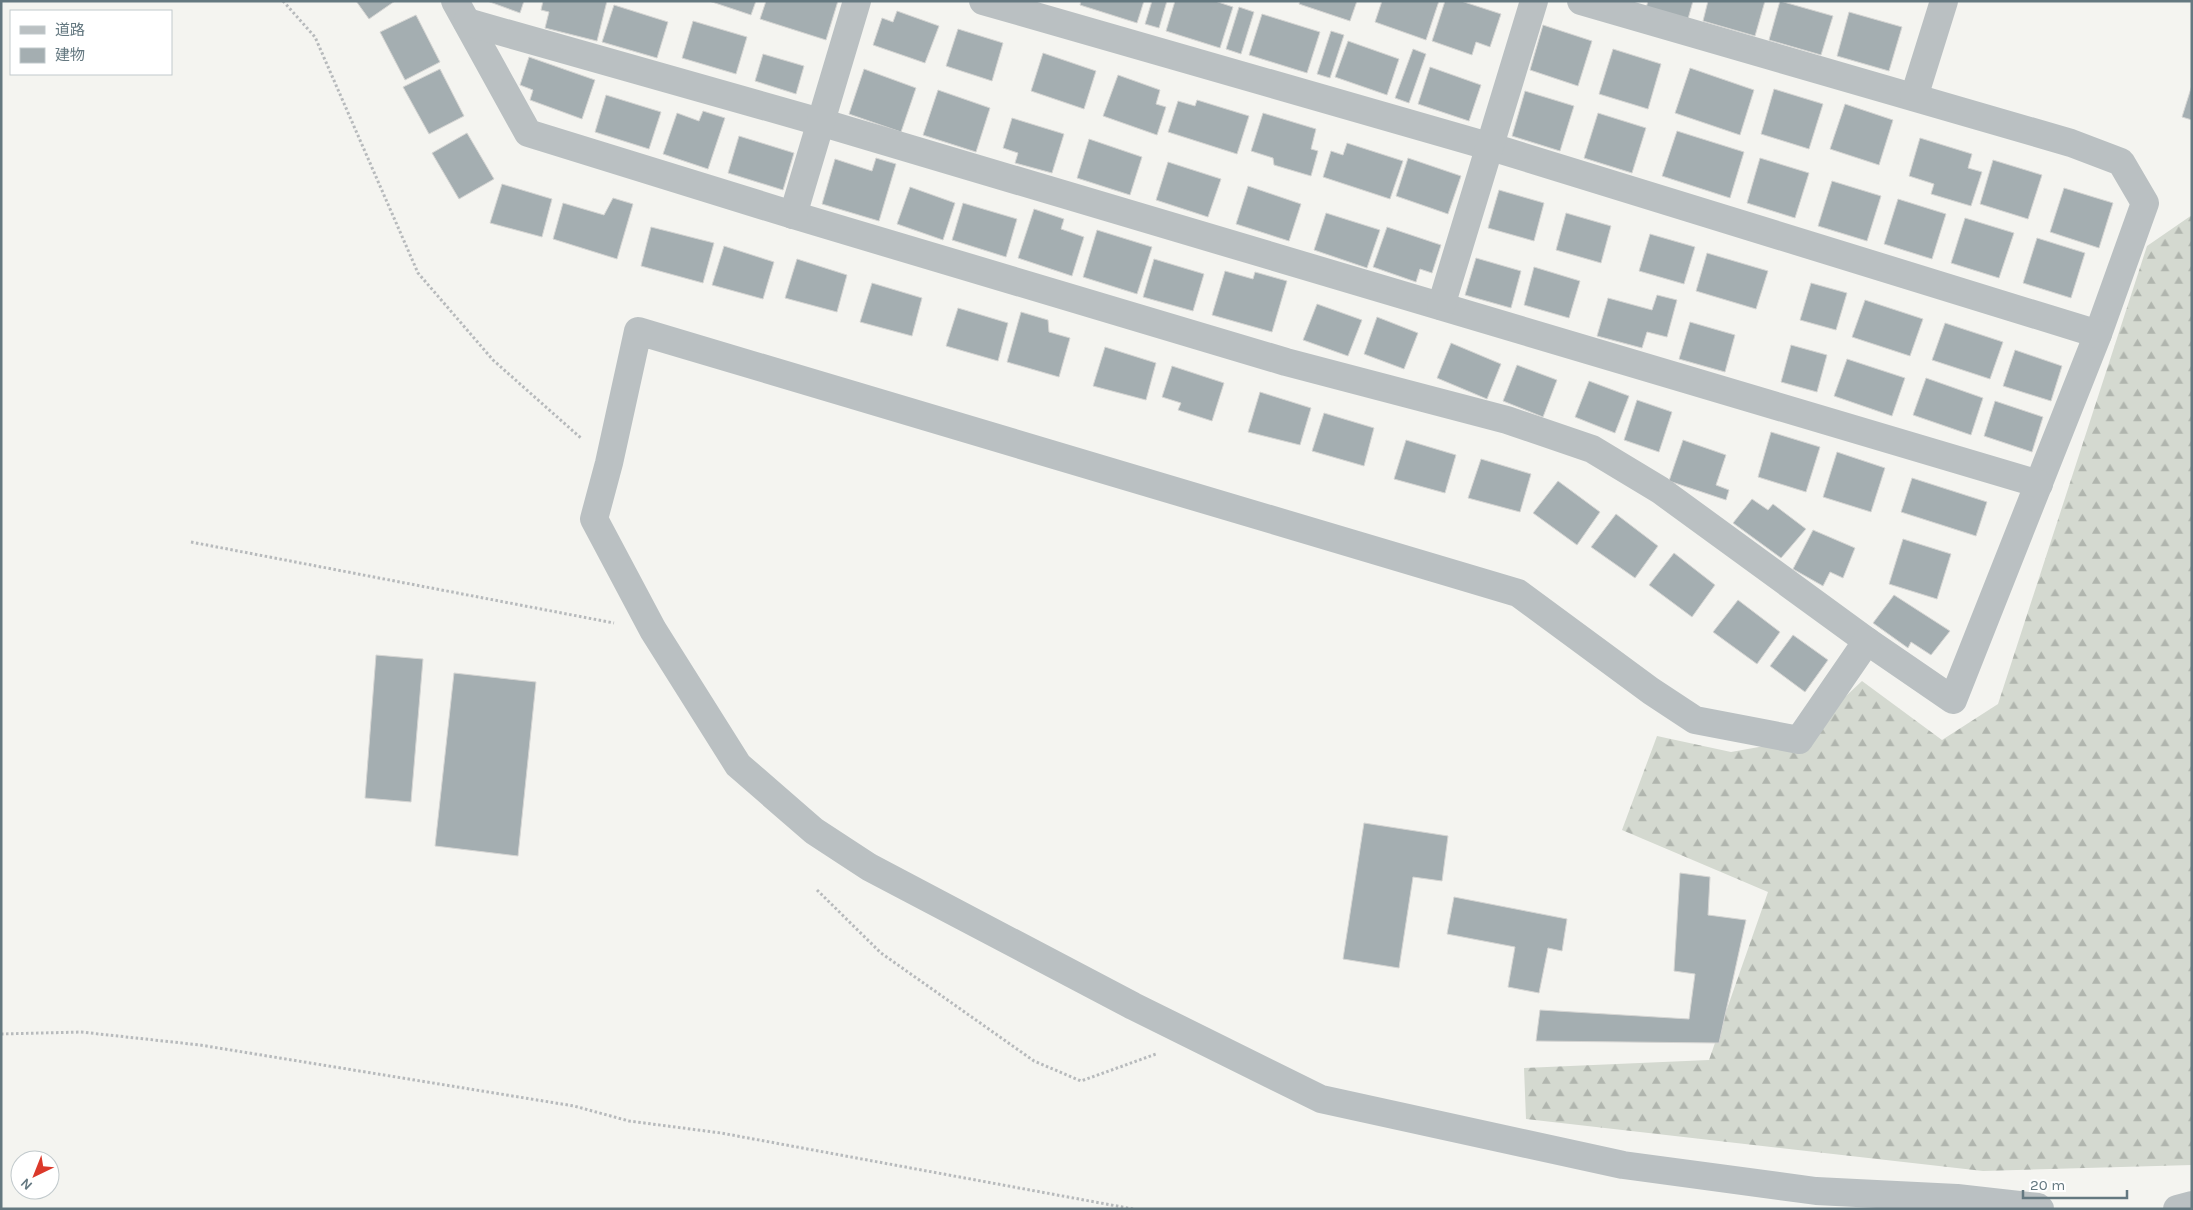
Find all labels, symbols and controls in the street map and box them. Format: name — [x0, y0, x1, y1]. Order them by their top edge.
legend — [10, 10, 172, 75]
text: 道路 — [55, 21, 85, 39]
text: 建物 — [55, 46, 85, 64]
north arrow — [10, 1150, 60, 1200]
scale bar — [2023, 1168, 2127, 1200]
text: N — [17, 1174, 36, 1194]
text: 20 m — [2030, 1176, 2065, 1194]

